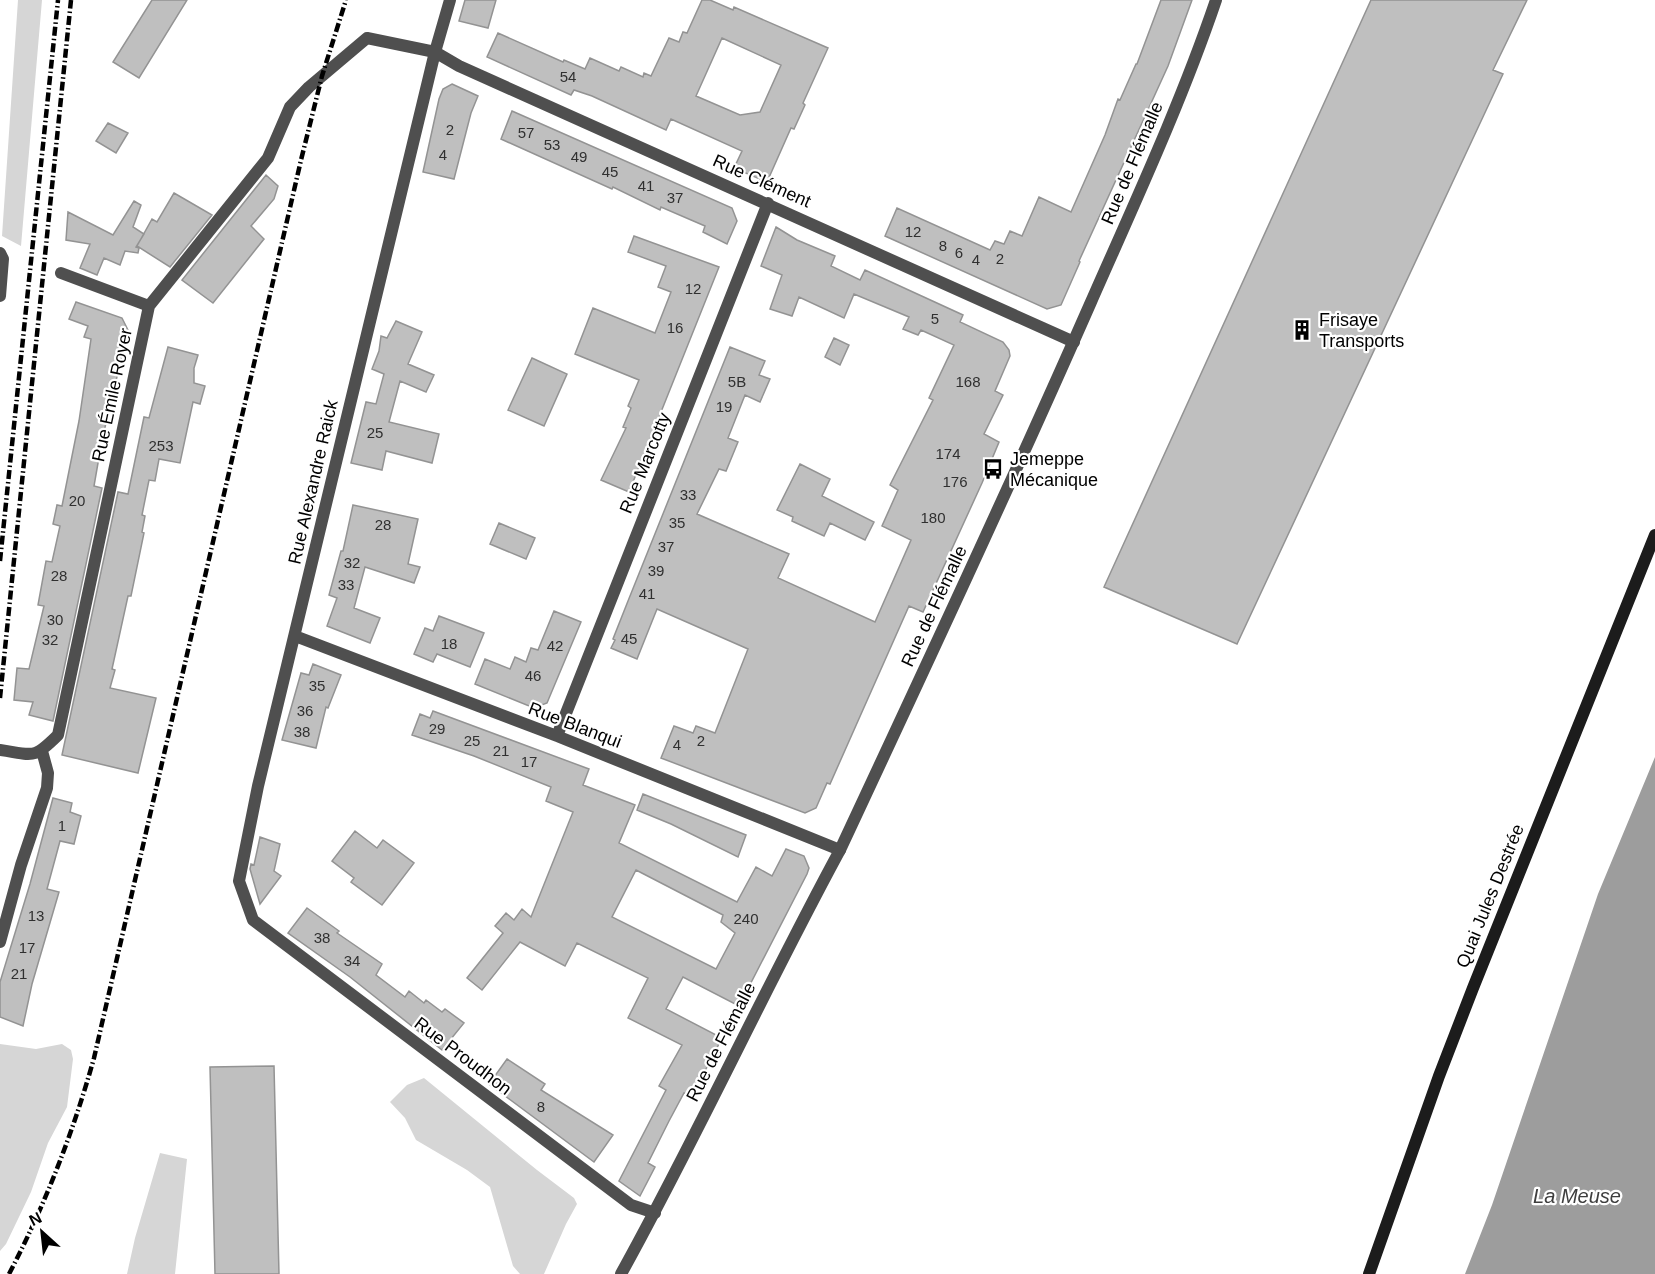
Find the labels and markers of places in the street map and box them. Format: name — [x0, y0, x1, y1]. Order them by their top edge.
place label: Frisaye Transports — [1319, 310, 1404, 351]
building icon: Frisaye Transports — [1290, 318, 1314, 342]
place label: Jemeppe Mécanique — [1010, 449, 1098, 490]
bus stop icon: Jemeppe Mécanique — [981, 457, 1005, 481]

